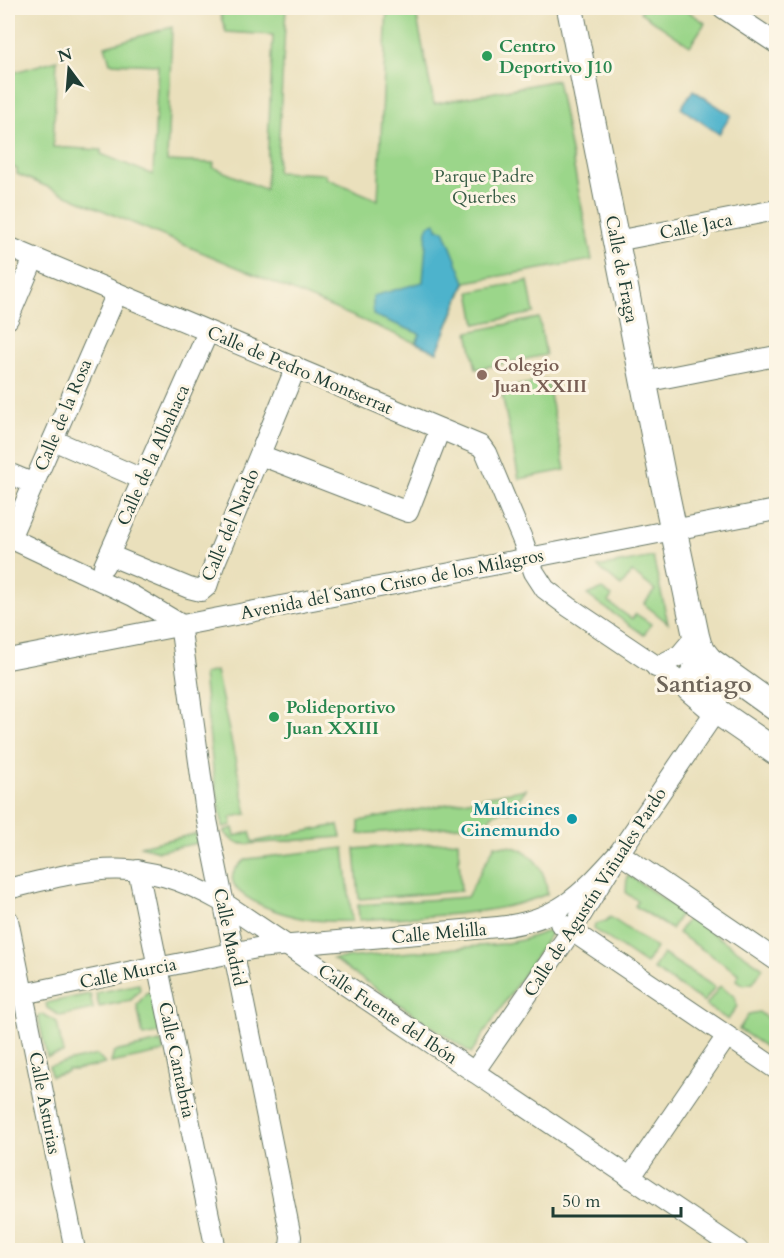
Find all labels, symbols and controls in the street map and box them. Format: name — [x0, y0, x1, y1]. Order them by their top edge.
place label: Centro Deportivo J10 — [499, 34, 612, 80]
north arrow — [39, 39, 99, 99]
text: N — [55, 43, 75, 68]
marker: Centro Deportivo J10 — [480, 49, 494, 63]
park label: Parque Padre Querbes — [434, 164, 534, 210]
street label: Calle Jaca — [658, 207, 735, 246]
street label: Calle de Fraga — [599, 213, 644, 325]
street label: Calle de Pedro Montserrat — [203, 320, 397, 421]
place label: Colegio Juan XXIII — [491, 353, 587, 399]
street label: Calle de la Rosa — [29, 355, 98, 475]
marker: Colegio Juan XXIII — [475, 368, 489, 382]
street label: Calle de la Albahaca — [111, 381, 196, 530]
street label: Calle del Nardo — [196, 465, 265, 585]
street label: Avenida del Santo Cristo de los Milagros — [238, 543, 546, 626]
district label: Santiago — [656, 668, 752, 701]
place label: Polideportivo Juan XXIII — [283, 695, 395, 741]
marker: Polideportivo Juan XXIII — [267, 710, 281, 724]
street label: Calle de Agustín Viñuales Pardo — [518, 783, 673, 1002]
place label: Multicines Cinemundo — [460, 797, 560, 843]
marker: Multicines Cinemundo — [565, 812, 579, 826]
street label: Calle Madrid — [207, 886, 252, 989]
street label: Calle Melilla — [390, 917, 488, 950]
street label: Calle Murcia — [78, 952, 179, 995]
street label: Calle Fuente del Ibón — [313, 958, 463, 1071]
street label: Calle Cantabria — [152, 1000, 201, 1121]
street label: Calle Asturias — [22, 1050, 67, 1156]
scale bar — [553, 1180, 680, 1218]
text: 50 m — [562, 1189, 601, 1214]

